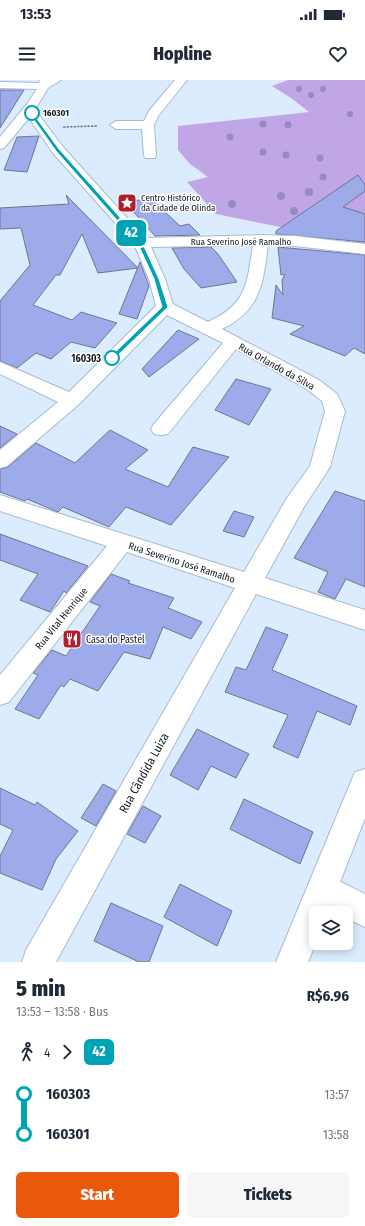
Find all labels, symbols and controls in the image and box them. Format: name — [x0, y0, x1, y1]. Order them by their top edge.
text: 13:53 — [20, 5, 51, 23]
icon: menu — [16, 43, 38, 65]
text: Hopline — [153, 43, 212, 65]
icon: heart — [327, 43, 349, 65]
marker: 160301 — [24, 105, 40, 121]
place label: 160301 — [43, 108, 69, 118]
place icon: Centro Histórico da Cidade de Olinda — [116, 192, 138, 214]
place label: Centro Histórico da Cidade de Olinda — [141, 193, 216, 213]
line badge: 42 — [113, 220, 149, 246]
text: 42 — [124, 224, 138, 241]
street label: Rua Severino José Ramalho — [191, 237, 291, 247]
street label: Rua Orlando da Silva — [236, 341, 317, 393]
marker: 160303 — [104, 350, 120, 366]
place label: 160303 — [71, 353, 101, 365]
street label: Rua Severino José Ramalho — [127, 540, 237, 586]
street label: Rua Vital Henrique — [33, 585, 90, 652]
restaurant icon: Casa do Pastel — [61, 628, 83, 650]
place label: Casa do Pastel — [86, 634, 145, 646]
street label: Rua Cândida Luiza — [116, 730, 172, 815]
map controls — [309, 906, 353, 950]
button: layers — [309, 906, 353, 950]
text: 5 min — [16, 975, 65, 1002]
text: R$6.96 — [307, 987, 349, 1005]
text: 13:53 – 13:58 · Bus — [16, 1004, 108, 1019]
icon: walk — [16, 1041, 38, 1063]
icon: forward — [56, 1041, 78, 1063]
text: 42 — [92, 1043, 106, 1060]
text: 4 — [44, 1045, 50, 1060]
text: 160303 — [46, 1085, 90, 1103]
text: 13:57 — [324, 1087, 349, 1102]
text: 160301 — [46, 1125, 90, 1143]
text: 13:58 — [323, 1127, 349, 1142]
button: Start — [16, 1172, 179, 1218]
button: Tickets — [187, 1172, 349, 1218]

